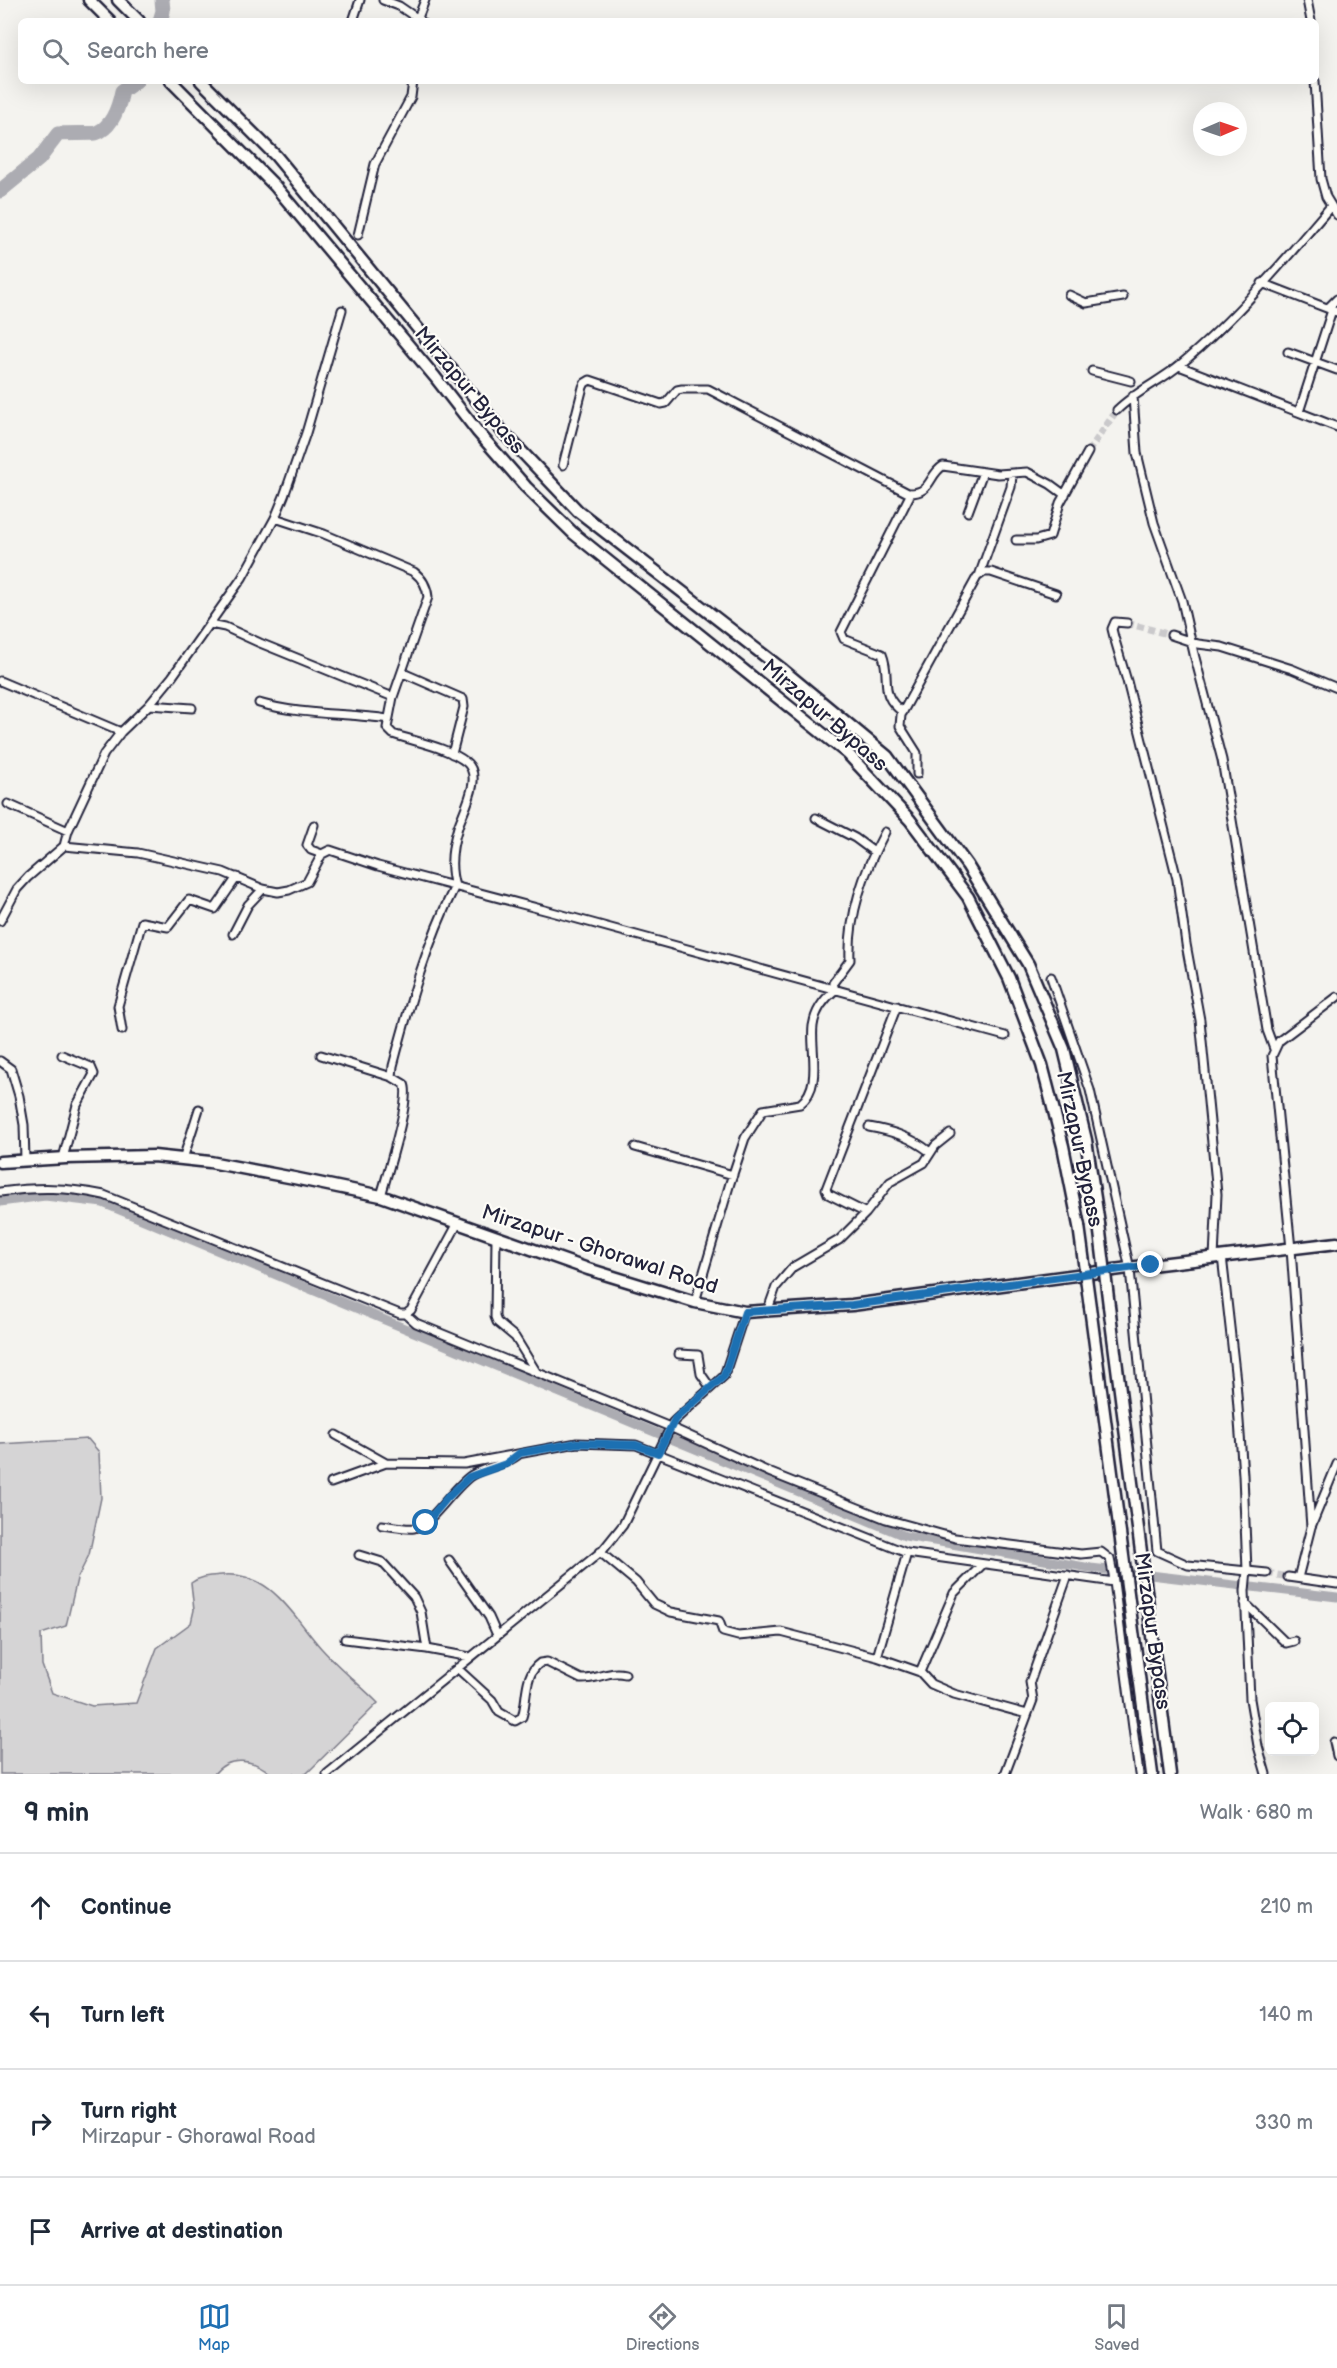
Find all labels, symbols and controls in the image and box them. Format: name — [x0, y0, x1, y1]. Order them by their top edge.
search box — [18, 18, 1319, 84]
icon: search — [39, 35, 72, 68]
text: Search here — [87, 38, 209, 65]
north arrow — [1193, 102, 1247, 156]
street label: Mirzapur Bypass — [409, 322, 530, 459]
street label: Mirzapur Bypass — [757, 654, 893, 777]
street label: Mirzapur Bypass — [1051, 1069, 1108, 1229]
street label: Mirzapur - Ghorawal Road — [479, 1199, 721, 1299]
route end — [1137, 1251, 1163, 1277]
route start — [412, 1509, 438, 1535]
street label: Mirzapur Bypass — [1129, 1551, 1176, 1711]
map controls — [1265, 1702, 1319, 1756]
button: locate — [1265, 1702, 1319, 1756]
text: 9 min — [24, 1798, 89, 1829]
text: Walk · 680 m — [1200, 1801, 1313, 1825]
icon: ahead — [24, 1891, 57, 1924]
text: Continue — [81, 1894, 171, 1921]
text: 210 m — [1260, 1895, 1313, 1919]
icon: left — [24, 1999, 57, 2032]
text: Turn left — [81, 2002, 165, 2029]
text: 140 m — [1259, 2003, 1313, 2027]
text: Turn right — [81, 2098, 177, 2125]
icon: right — [24, 2107, 57, 2140]
text: 330 m — [1255, 2111, 1313, 2135]
text: Mirzapur - Ghorawal Road — [81, 2125, 316, 2149]
icon: arrive — [24, 2215, 57, 2248]
text: Arrive at destination — [81, 2218, 283, 2245]
tab: Map — [198, 2300, 231, 2355]
tab: Directions — [626, 2300, 699, 2355]
tab: Saved — [1094, 2300, 1139, 2355]

